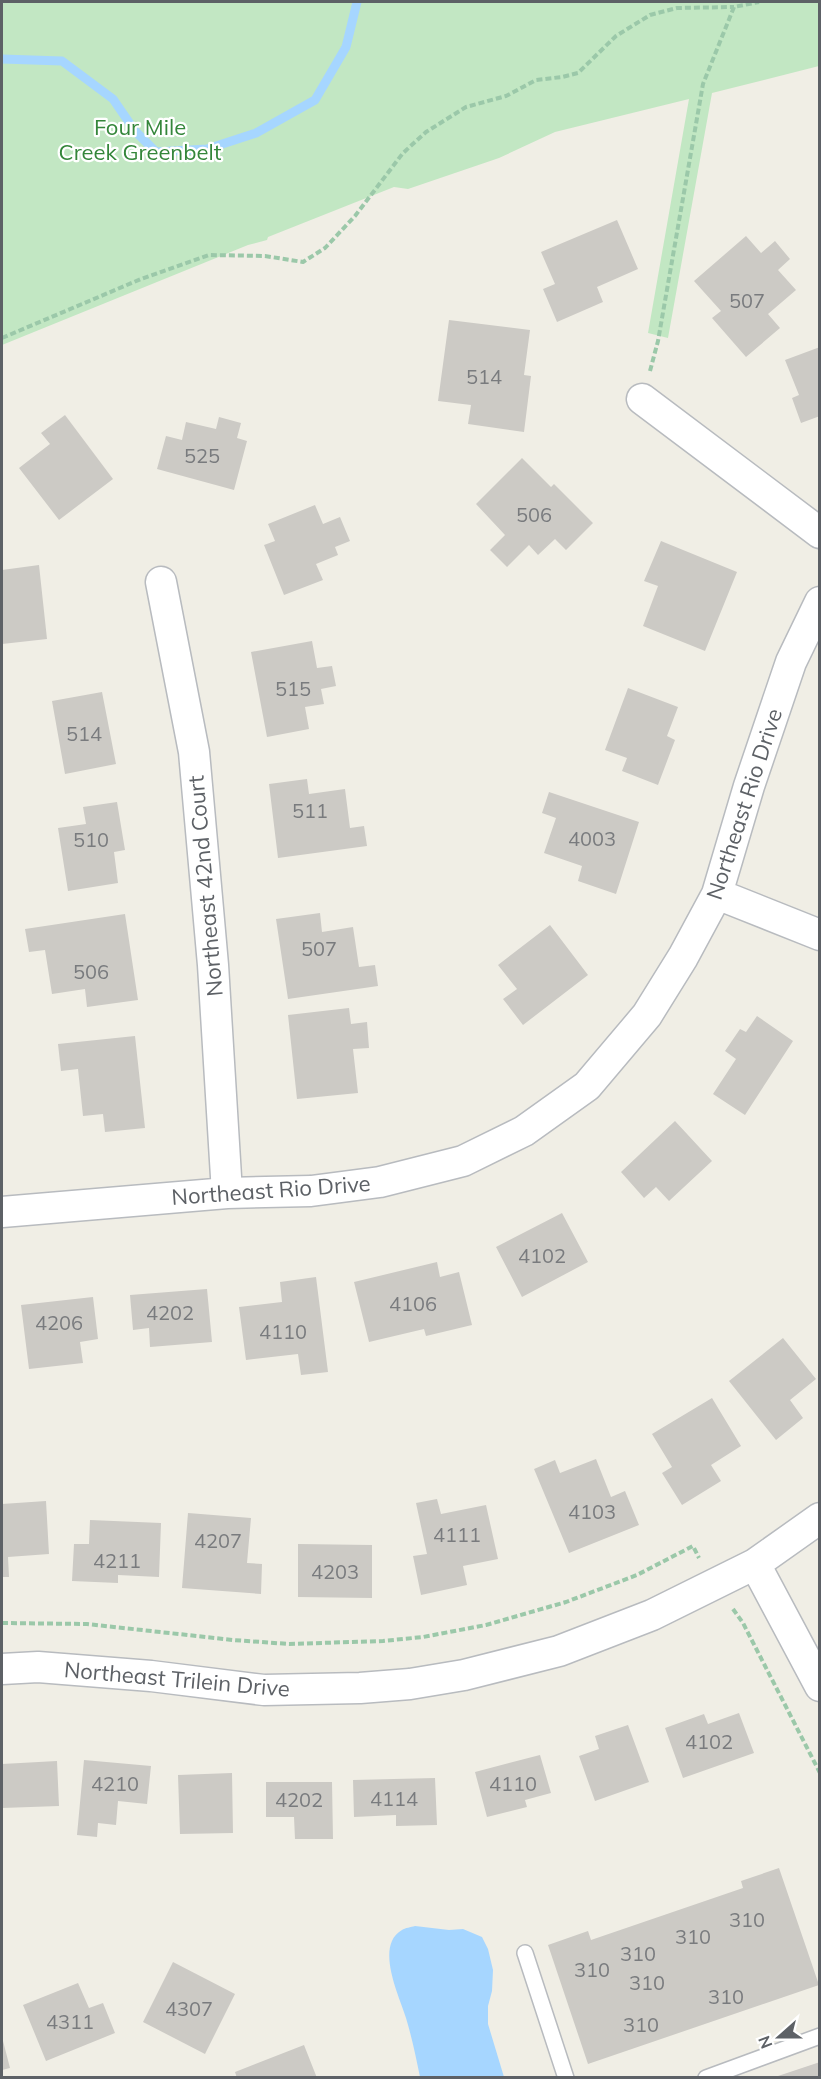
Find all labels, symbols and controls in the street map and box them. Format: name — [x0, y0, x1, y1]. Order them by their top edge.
park label: Four Mile Creek Greenbelt — [59, 113, 222, 166]
house number: 507 — [729, 288, 765, 313]
house number: 514 — [466, 364, 502, 389]
house number: 525 — [184, 443, 220, 468]
house number: 506 — [516, 502, 552, 527]
house number: 515 — [275, 676, 311, 701]
street label: Northeast Rio Drive — [700, 705, 788, 903]
house number: 514 — [66, 721, 102, 746]
street label: Northeast 42nd Court — [181, 774, 229, 998]
house number: 511 — [292, 798, 328, 823]
house number: 4003 — [568, 826, 616, 851]
house number: 510 — [73, 827, 109, 852]
house number: 507 — [301, 936, 337, 961]
house number: 506 — [73, 959, 109, 984]
street label: Northeast Rio Drive — [171, 1169, 371, 1211]
house number: 4102 — [518, 1243, 566, 1268]
house number: 4106 — [389, 1291, 437, 1316]
house number: 4202 — [146, 1300, 194, 1325]
house number: 4206 — [35, 1310, 83, 1335]
house number: 4110 — [259, 1319, 307, 1344]
house number: 4103 — [568, 1499, 616, 1524]
house number: 4111 — [433, 1522, 481, 1547]
house number: 4207 — [194, 1528, 242, 1553]
house number: 4211 — [93, 1548, 141, 1573]
house number: 4203 — [311, 1559, 359, 1584]
street label: Northeast Trilein Drive — [63, 1655, 291, 1703]
house number: 4102 — [685, 1729, 733, 1754]
house number: 4210 — [91, 1771, 139, 1796]
house number: 4110 — [489, 1771, 537, 1796]
house number: 4114 — [370, 1786, 418, 1811]
house number: 4202 — [275, 1787, 323, 1812]
house number: 310 — [729, 1907, 765, 1932]
house number: 310 — [675, 1924, 711, 1949]
house number: 310 — [620, 1941, 656, 1966]
house number: 310 — [574, 1957, 610, 1982]
house number: 310 — [629, 1970, 665, 1995]
house number: 310 — [708, 1984, 744, 2009]
house number: 4307 — [165, 1996, 213, 2021]
north arrow — [749, 2007, 809, 2067]
house number: 4311 — [46, 2009, 94, 2034]
house number: 310 — [623, 2012, 659, 2037]
text: N — [753, 2033, 776, 2052]

